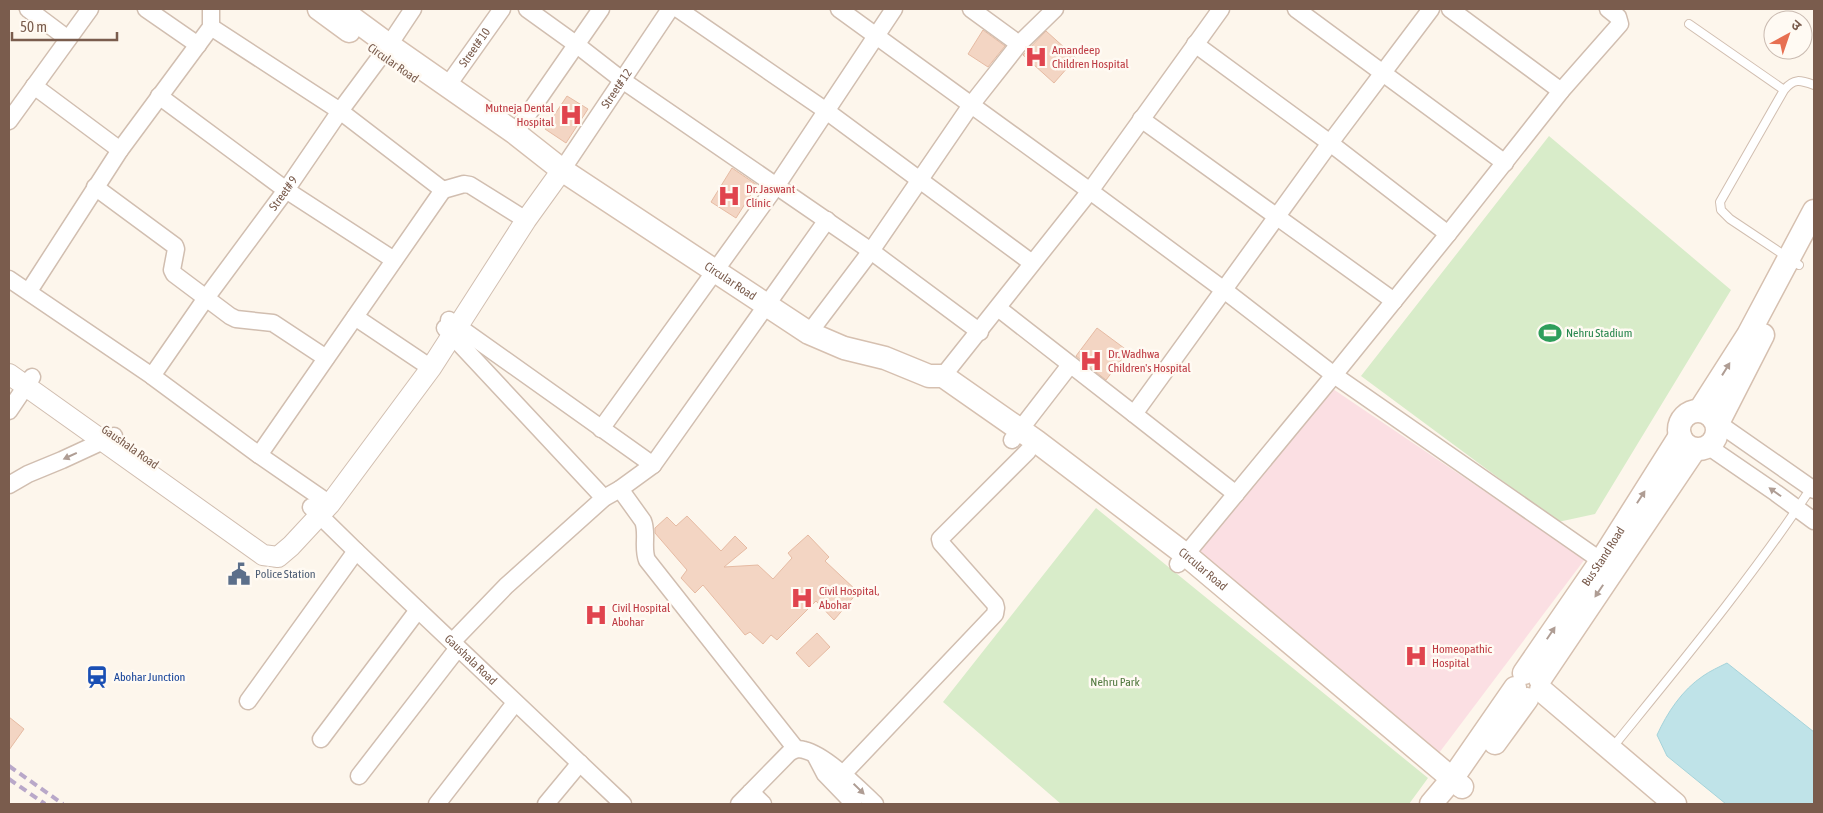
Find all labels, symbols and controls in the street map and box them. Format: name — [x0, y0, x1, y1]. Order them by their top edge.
scale bar — [12, 10, 118, 42]
north arrow — [1763, 10, 1813, 60]
text: उ — [1788, 16, 1805, 34]
text: 50 m — [20, 18, 47, 35]
street label: Street# 10 — [456, 25, 493, 70]
street label: Circular Road — [365, 40, 421, 86]
place label: Amandeep Children Hospital — [1052, 43, 1130, 71]
hospital icon: Amandeep Children Hospital — [1023, 44, 1049, 70]
street label: Street# 12 — [598, 66, 635, 111]
place label: Mutneja Dental Hospital — [485, 101, 555, 129]
hospital icon: Mutneja Dental Hospital — [558, 102, 584, 128]
street label: Street# 9 — [266, 173, 301, 213]
place label: Dr. Jaswant Clinic — [746, 182, 796, 210]
hospital icon: Dr. Jaswant Clinic — [716, 183, 742, 209]
street label: Circular Road — [702, 259, 759, 303]
sports icon: Nehru Stadium — [1537, 320, 1563, 346]
place label: Nehru Stadium — [1566, 326, 1632, 340]
place label: Dr. Wadhwa Children's Hospital — [1108, 347, 1191, 375]
hospital icon: Dr. Wadhwa Children's Hospital — [1078, 348, 1104, 374]
one-way arrow — [1721, 362, 1731, 375]
street label: Gaushala Road — [99, 422, 161, 472]
one-way arrow — [63, 453, 77, 461]
one-way arrow — [1768, 487, 1782, 497]
one-way arrow — [1636, 491, 1645, 504]
street label: Bus Stand Road — [1579, 524, 1628, 589]
street label: Circular Road — [1176, 545, 1230, 594]
public building icon: Police Station — [226, 561, 252, 587]
place label: Police Station — [255, 567, 316, 581]
place label: Civil Hospital, Abohar — [819, 584, 879, 612]
one-way arrow — [1594, 584, 1604, 598]
hospital icon: Civil Hospital, Abohar — [789, 585, 815, 611]
place label: Civil Hospital Abohar — [612, 601, 671, 629]
hospital icon: Civil Hospital Abohar — [583, 602, 609, 628]
one-way arrow — [1546, 626, 1556, 640]
street label: Gaushala Road — [442, 632, 500, 688]
place label: Homeopathic Hospital — [1432, 642, 1493, 670]
hospital icon: Homeopathic Hospital — [1403, 643, 1429, 669]
station icon: Abohar Junction — [84, 664, 110, 690]
place label: Abohar Junction — [114, 670, 185, 684]
park label: Nehru Park — [1090, 675, 1140, 689]
one-way arrow — [853, 783, 865, 795]

